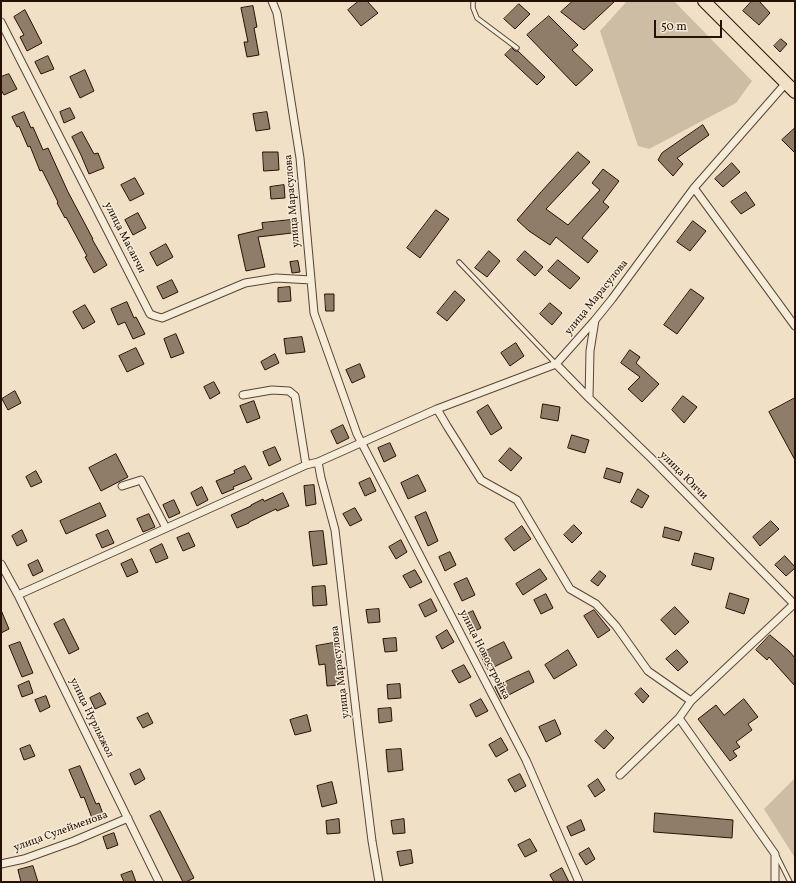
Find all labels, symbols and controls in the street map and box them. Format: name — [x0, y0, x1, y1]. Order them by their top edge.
scale bar — [656, 12, 724, 38]
text: 50 m — [661, 19, 687, 35]
street label: улица Марасулова — [282, 154, 304, 248]
street label: улица Масанчи — [100, 200, 148, 276]
street label: улица Марасулова — [562, 258, 632, 338]
street label: улица Юнчи — [656, 449, 710, 503]
street label: улица Новостройка — [456, 608, 512, 702]
street label: улица Марасулова — [329, 625, 353, 719]
street label: улица Нурлыжол — [66, 676, 116, 760]
street label: улица Сулейменова — [12, 809, 110, 855]

